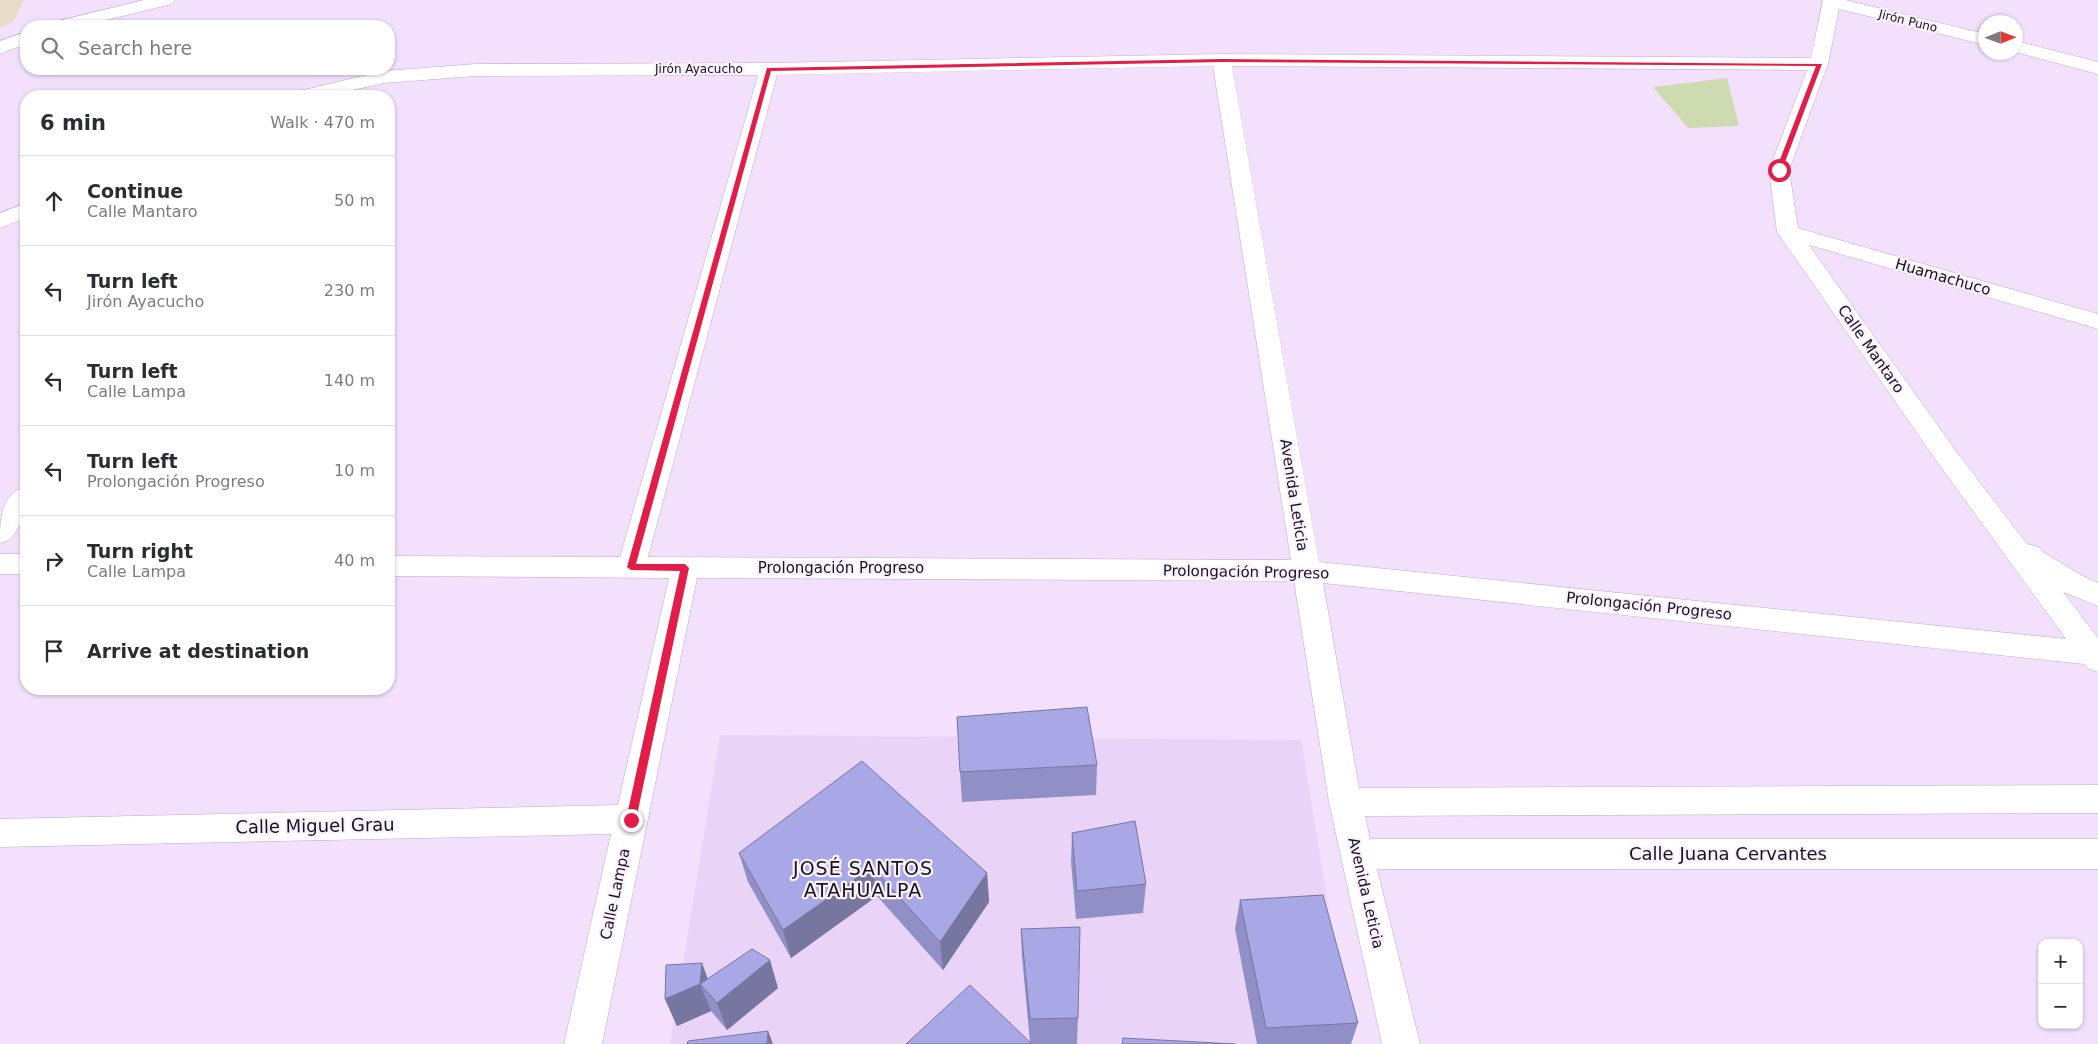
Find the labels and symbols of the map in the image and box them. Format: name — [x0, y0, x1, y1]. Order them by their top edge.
street label: Jirón Puno — [1876, 7, 1939, 35]
north arrow — [1978, 15, 2023, 60]
street label: Jirón Ayacucho — [654, 62, 743, 76]
route start — [1768, 159, 1791, 182]
street label: Huamachuco — [1893, 255, 1993, 299]
street label: Calle Mantaro — [1834, 301, 1908, 397]
street label: Avenida Leticia — [1276, 437, 1312, 553]
street label: Prolongación Progreso — [758, 559, 924, 577]
street label: Prolongación Progreso — [1163, 562, 1329, 582]
street label: Prolongación Progreso — [1565, 588, 1733, 624]
route end — [620, 809, 643, 832]
street label: Calle Miguel Grau — [235, 814, 395, 837]
street label: Avenida Leticia — [1344, 836, 1388, 950]
street label: Calle Juana Cervantes — [1629, 843, 1827, 864]
street label: Calle Lampa — [597, 847, 633, 941]
district label: JOSÉ SANTOS ATAHUALPA — [792, 857, 933, 901]

